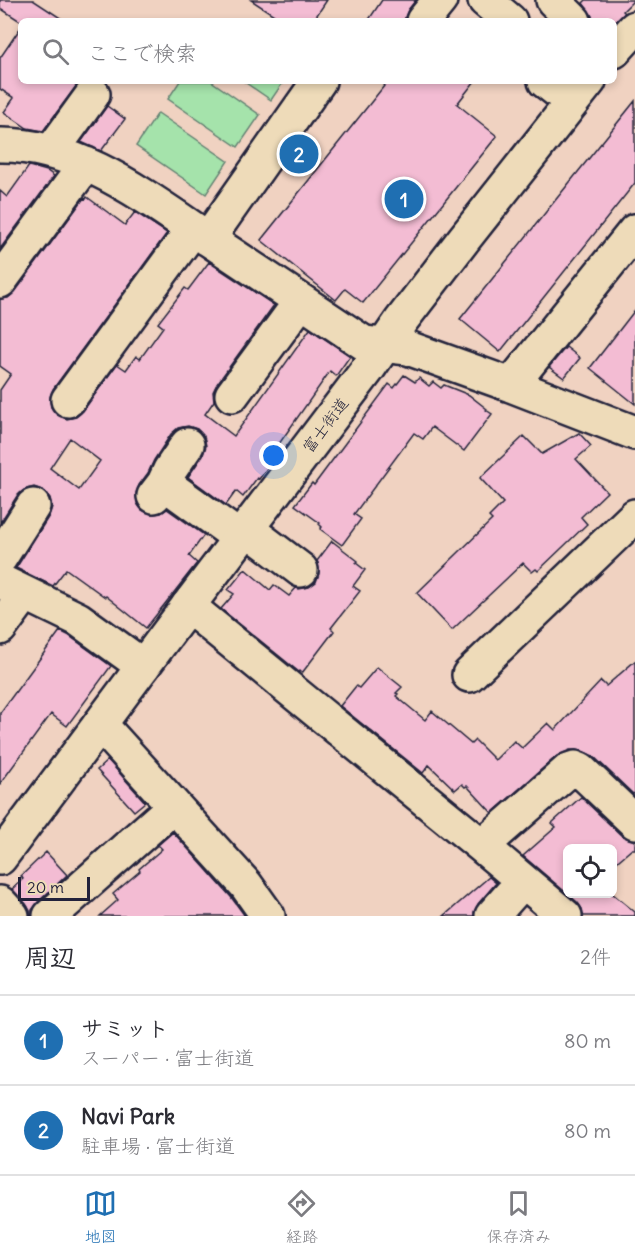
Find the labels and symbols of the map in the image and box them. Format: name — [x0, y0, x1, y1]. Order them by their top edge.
pin: 2 — [280, 132, 318, 176]
pin: 1 — [384, 176, 424, 222]
street label: 富士街道 — [298, 393, 352, 457]
your location — [259, 441, 288, 470]
scale bar — [18, 874, 90, 902]

